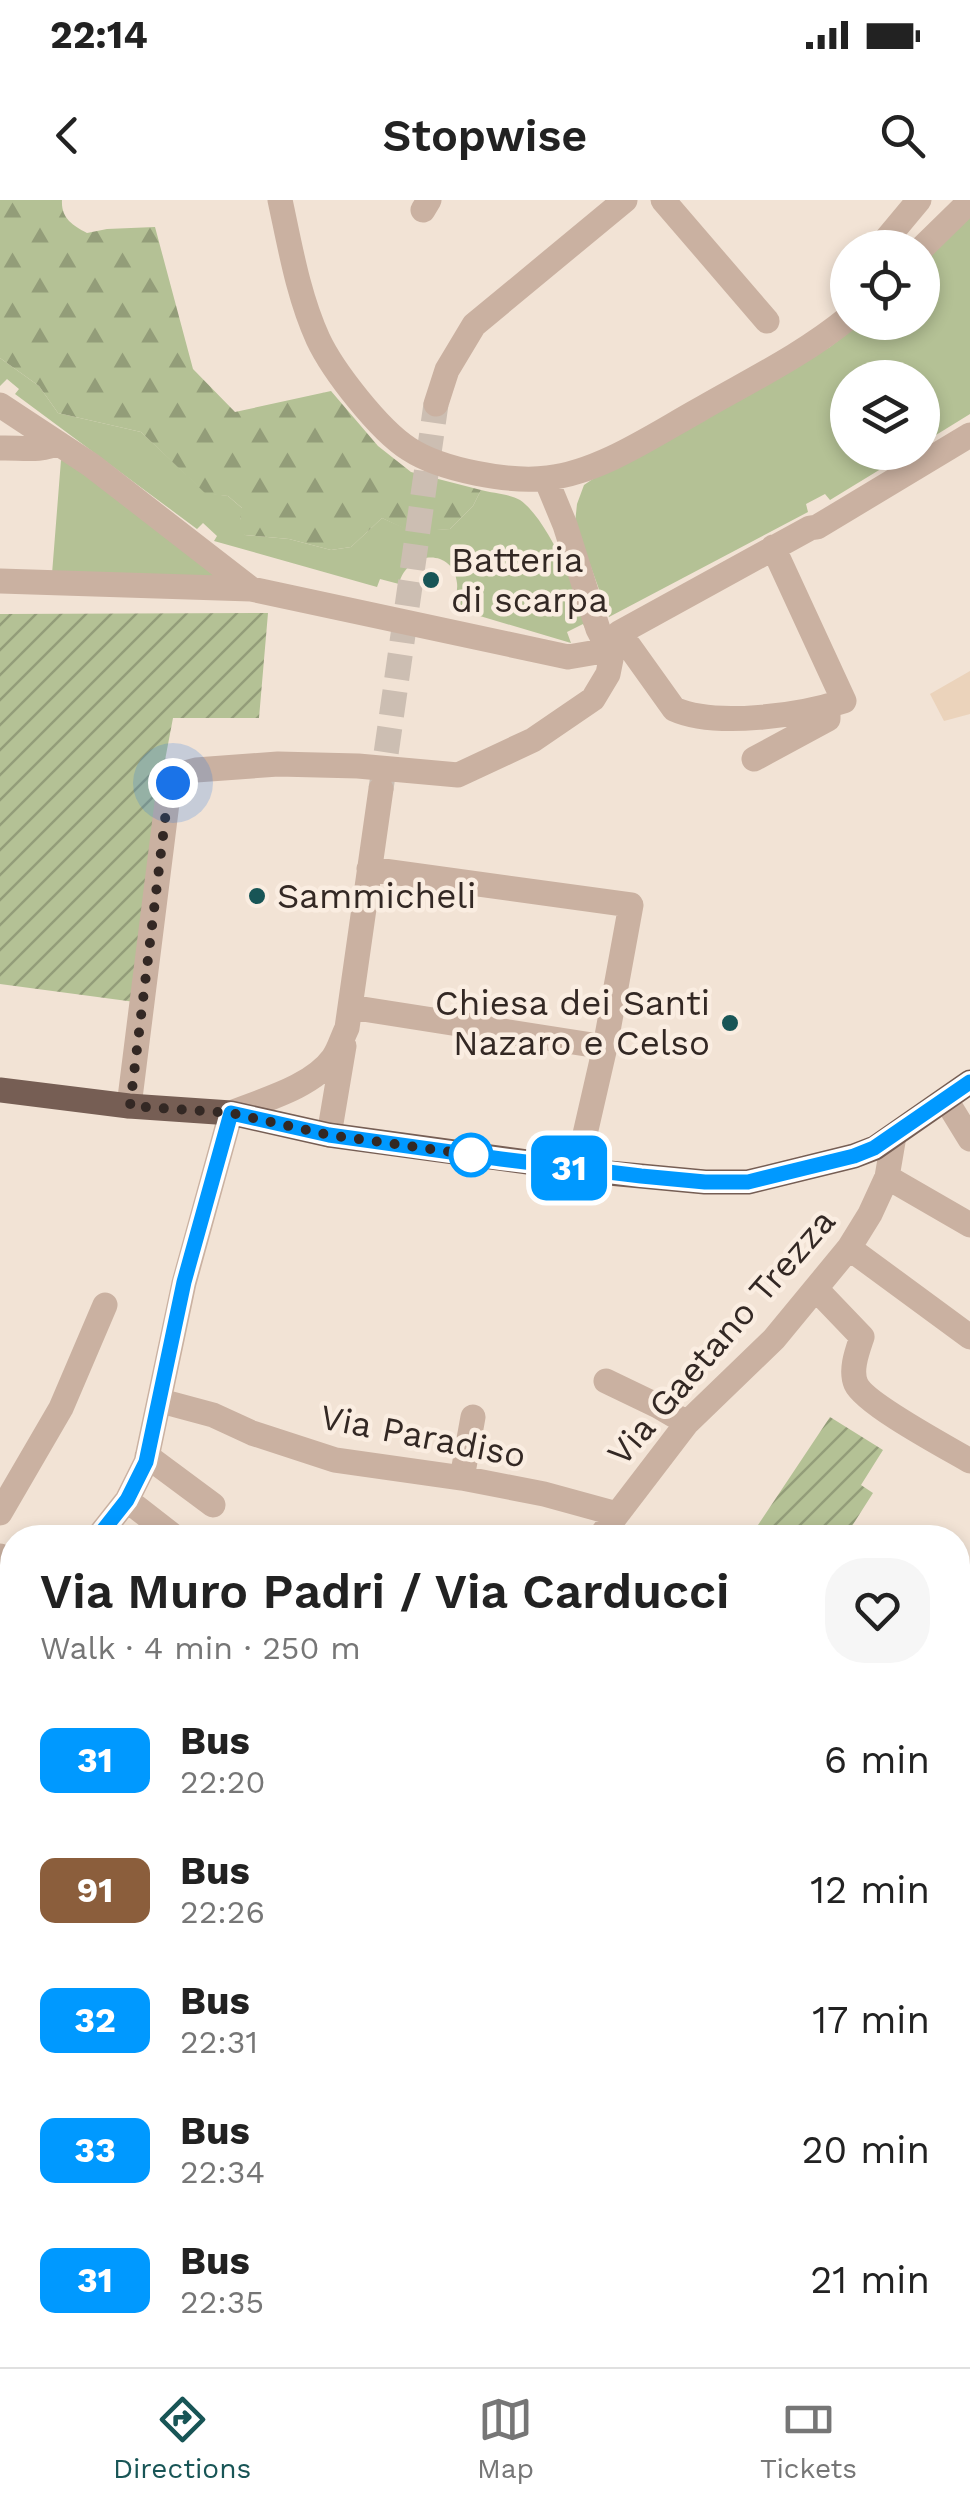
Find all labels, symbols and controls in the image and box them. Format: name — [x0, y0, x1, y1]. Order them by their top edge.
text: 22:14 — [50, 13, 148, 57]
icon: back — [40, 108, 95, 163]
icon: search — [875, 108, 930, 163]
text: Stopwise — [383, 109, 587, 162]
map controls — [830, 230, 940, 470]
button: locate — [830, 230, 940, 340]
button: layers — [830, 360, 940, 470]
place label: Batteria di scarpa — [451, 539, 608, 621]
marker: Batteria di scarpa — [420, 569, 442, 591]
your location — [148, 758, 198, 808]
place label: Sammicheli — [277, 875, 476, 917]
marker: Sammicheli — [246, 885, 268, 907]
place label: Chiesa dei Santi Nazaro e Celso — [435, 982, 710, 1064]
marker: Chiesa dei Santi Nazaro e Celso — [719, 1012, 741, 1034]
unlabelled marker — [450, 1134, 492, 1176]
line badge: 31 — [524, 1136, 614, 1200]
text: 31 — [551, 1147, 587, 1189]
street label: Via Gaetano Trezza — [598, 1200, 844, 1474]
street label: Via Paradiso — [317, 1396, 529, 1476]
button: heart — [825, 1558, 930, 1663]
text: Via Muro Padri / Via Carducci — [40, 1563, 730, 1620]
text: Walk · 4 min · 250 m — [40, 1629, 361, 1667]
text: Bus — [180, 1719, 250, 1763]
text: 6 min — [824, 1738, 930, 1782]
text: 31 — [77, 1739, 113, 1781]
text: 22:20 — [180, 1763, 265, 1801]
text: Bus — [180, 1849, 250, 1893]
text: 12 min — [810, 1868, 930, 1912]
text: 91 — [77, 1869, 113, 1911]
text: 22:26 — [180, 1893, 265, 1931]
text: Bus — [180, 1979, 250, 2023]
text: 17 min — [812, 1998, 930, 2042]
text: 32 — [74, 1999, 116, 2041]
text: 22:31 — [180, 2023, 258, 2061]
text: Bus — [180, 2109, 250, 2153]
text: 20 min — [801, 2128, 930, 2172]
text: 33 — [74, 2129, 116, 2171]
text: 22:34 — [180, 2153, 265, 2191]
text: Bus — [180, 2239, 250, 2283]
text: 21 min — [810, 2258, 930, 2302]
text: 31 — [77, 2259, 113, 2301]
text: 22:35 — [180, 2283, 264, 2321]
tab: Directions — [113, 2392, 251, 2485]
tab: Map — [477, 2392, 534, 2485]
tab: Tickets — [760, 2392, 857, 2485]

